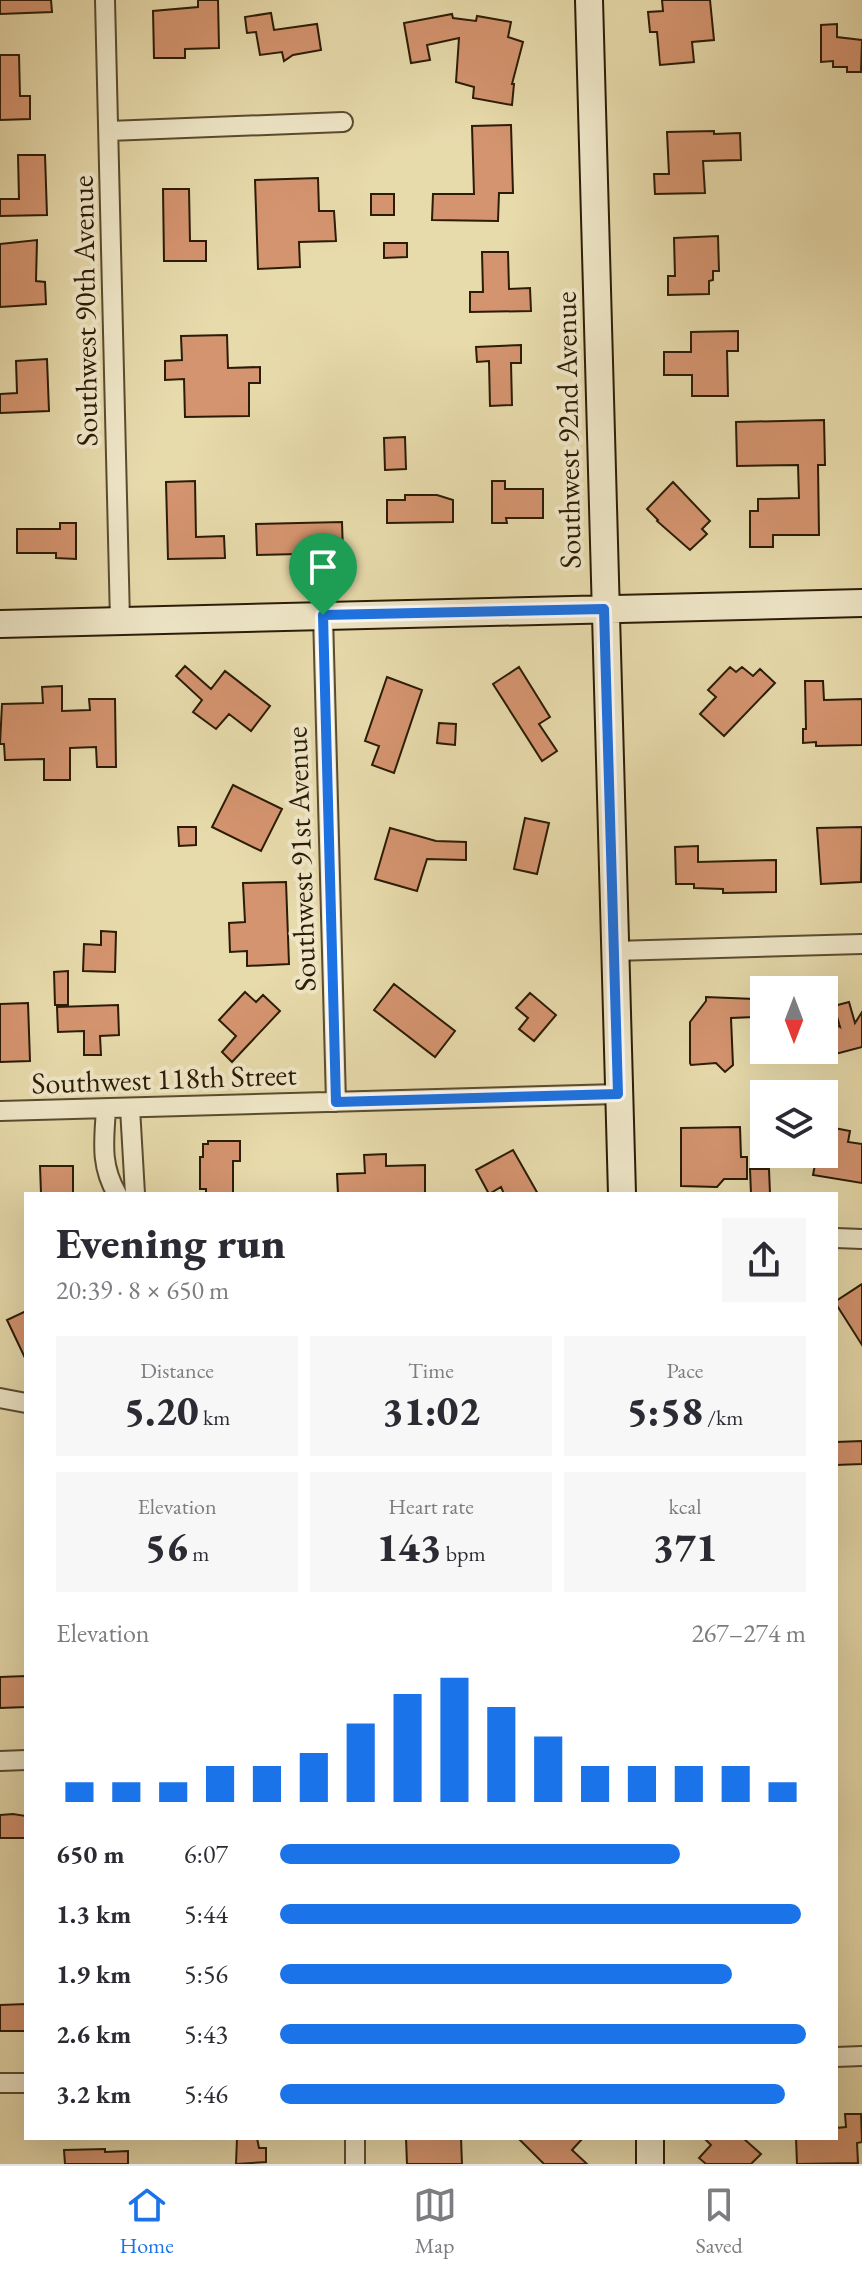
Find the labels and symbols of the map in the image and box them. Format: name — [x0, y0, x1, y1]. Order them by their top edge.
street label: Southwest 90th Avenue — [63, 175, 106, 447]
street label: Southwest 92nd Avenue — [546, 291, 589, 569]
pin — [289, 533, 357, 615]
street label: Southwest 91st Avenue — [276, 726, 325, 992]
north arrow — [750, 976, 838, 1064]
street label: Southwest 118th Street — [31, 1054, 298, 1103]

